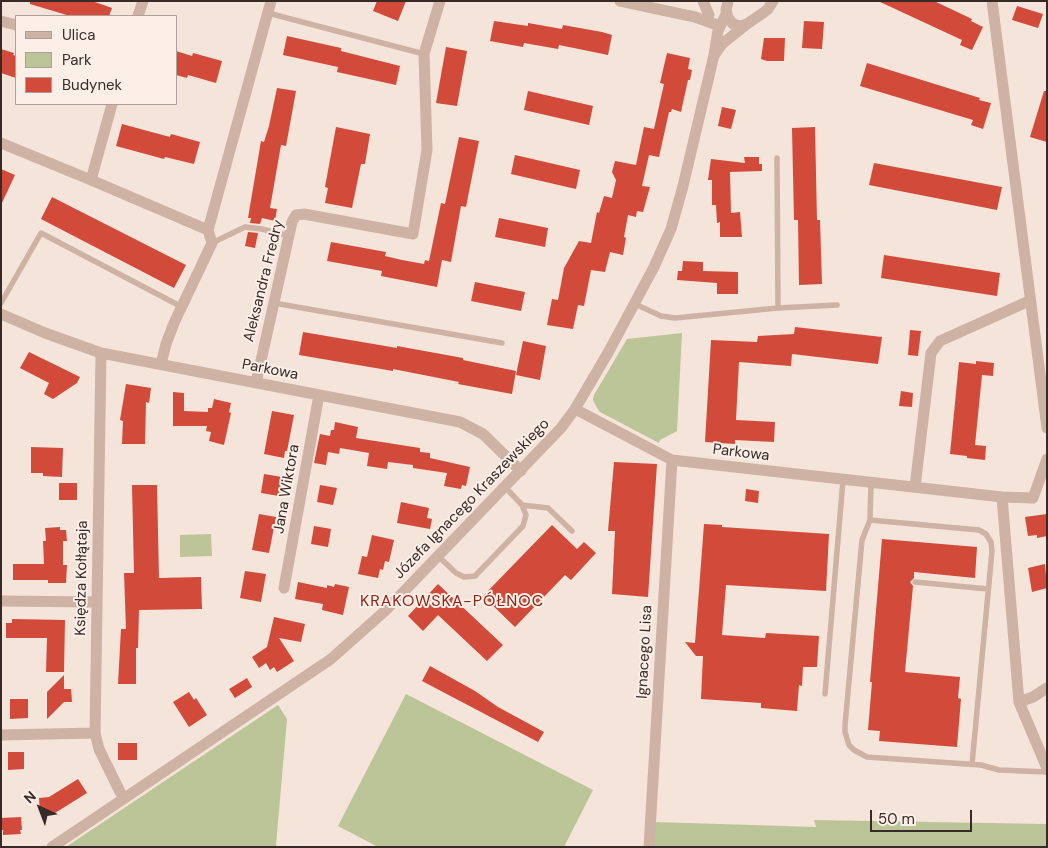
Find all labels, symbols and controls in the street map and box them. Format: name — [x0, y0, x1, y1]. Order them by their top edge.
legend — [15, 15, 178, 105]
text: Ulica — [62, 25, 96, 45]
text: Park — [62, 50, 92, 70]
text: Budynek — [62, 75, 122, 95]
street label: Aleksandra Fredry — [240, 218, 288, 344]
street label: Parkowa — [240, 356, 300, 384]
street label: Józefa Ignacego Kraszewskiego — [390, 415, 554, 583]
street label: Parkowa — [712, 441, 770, 465]
street label: Jana Wiktora — [270, 443, 304, 535]
street label: Księdza Kołłątaja — [72, 520, 92, 636]
district label: KRAKOWSKA-PÓŁNOC — [358, 592, 546, 612]
street label: Ignacego Lisa — [634, 605, 656, 699]
north arrow — [15, 783, 65, 833]
text: N — [20, 787, 40, 807]
scale bar — [873, 800, 976, 832]
text: 50 m — [878, 809, 915, 829]

